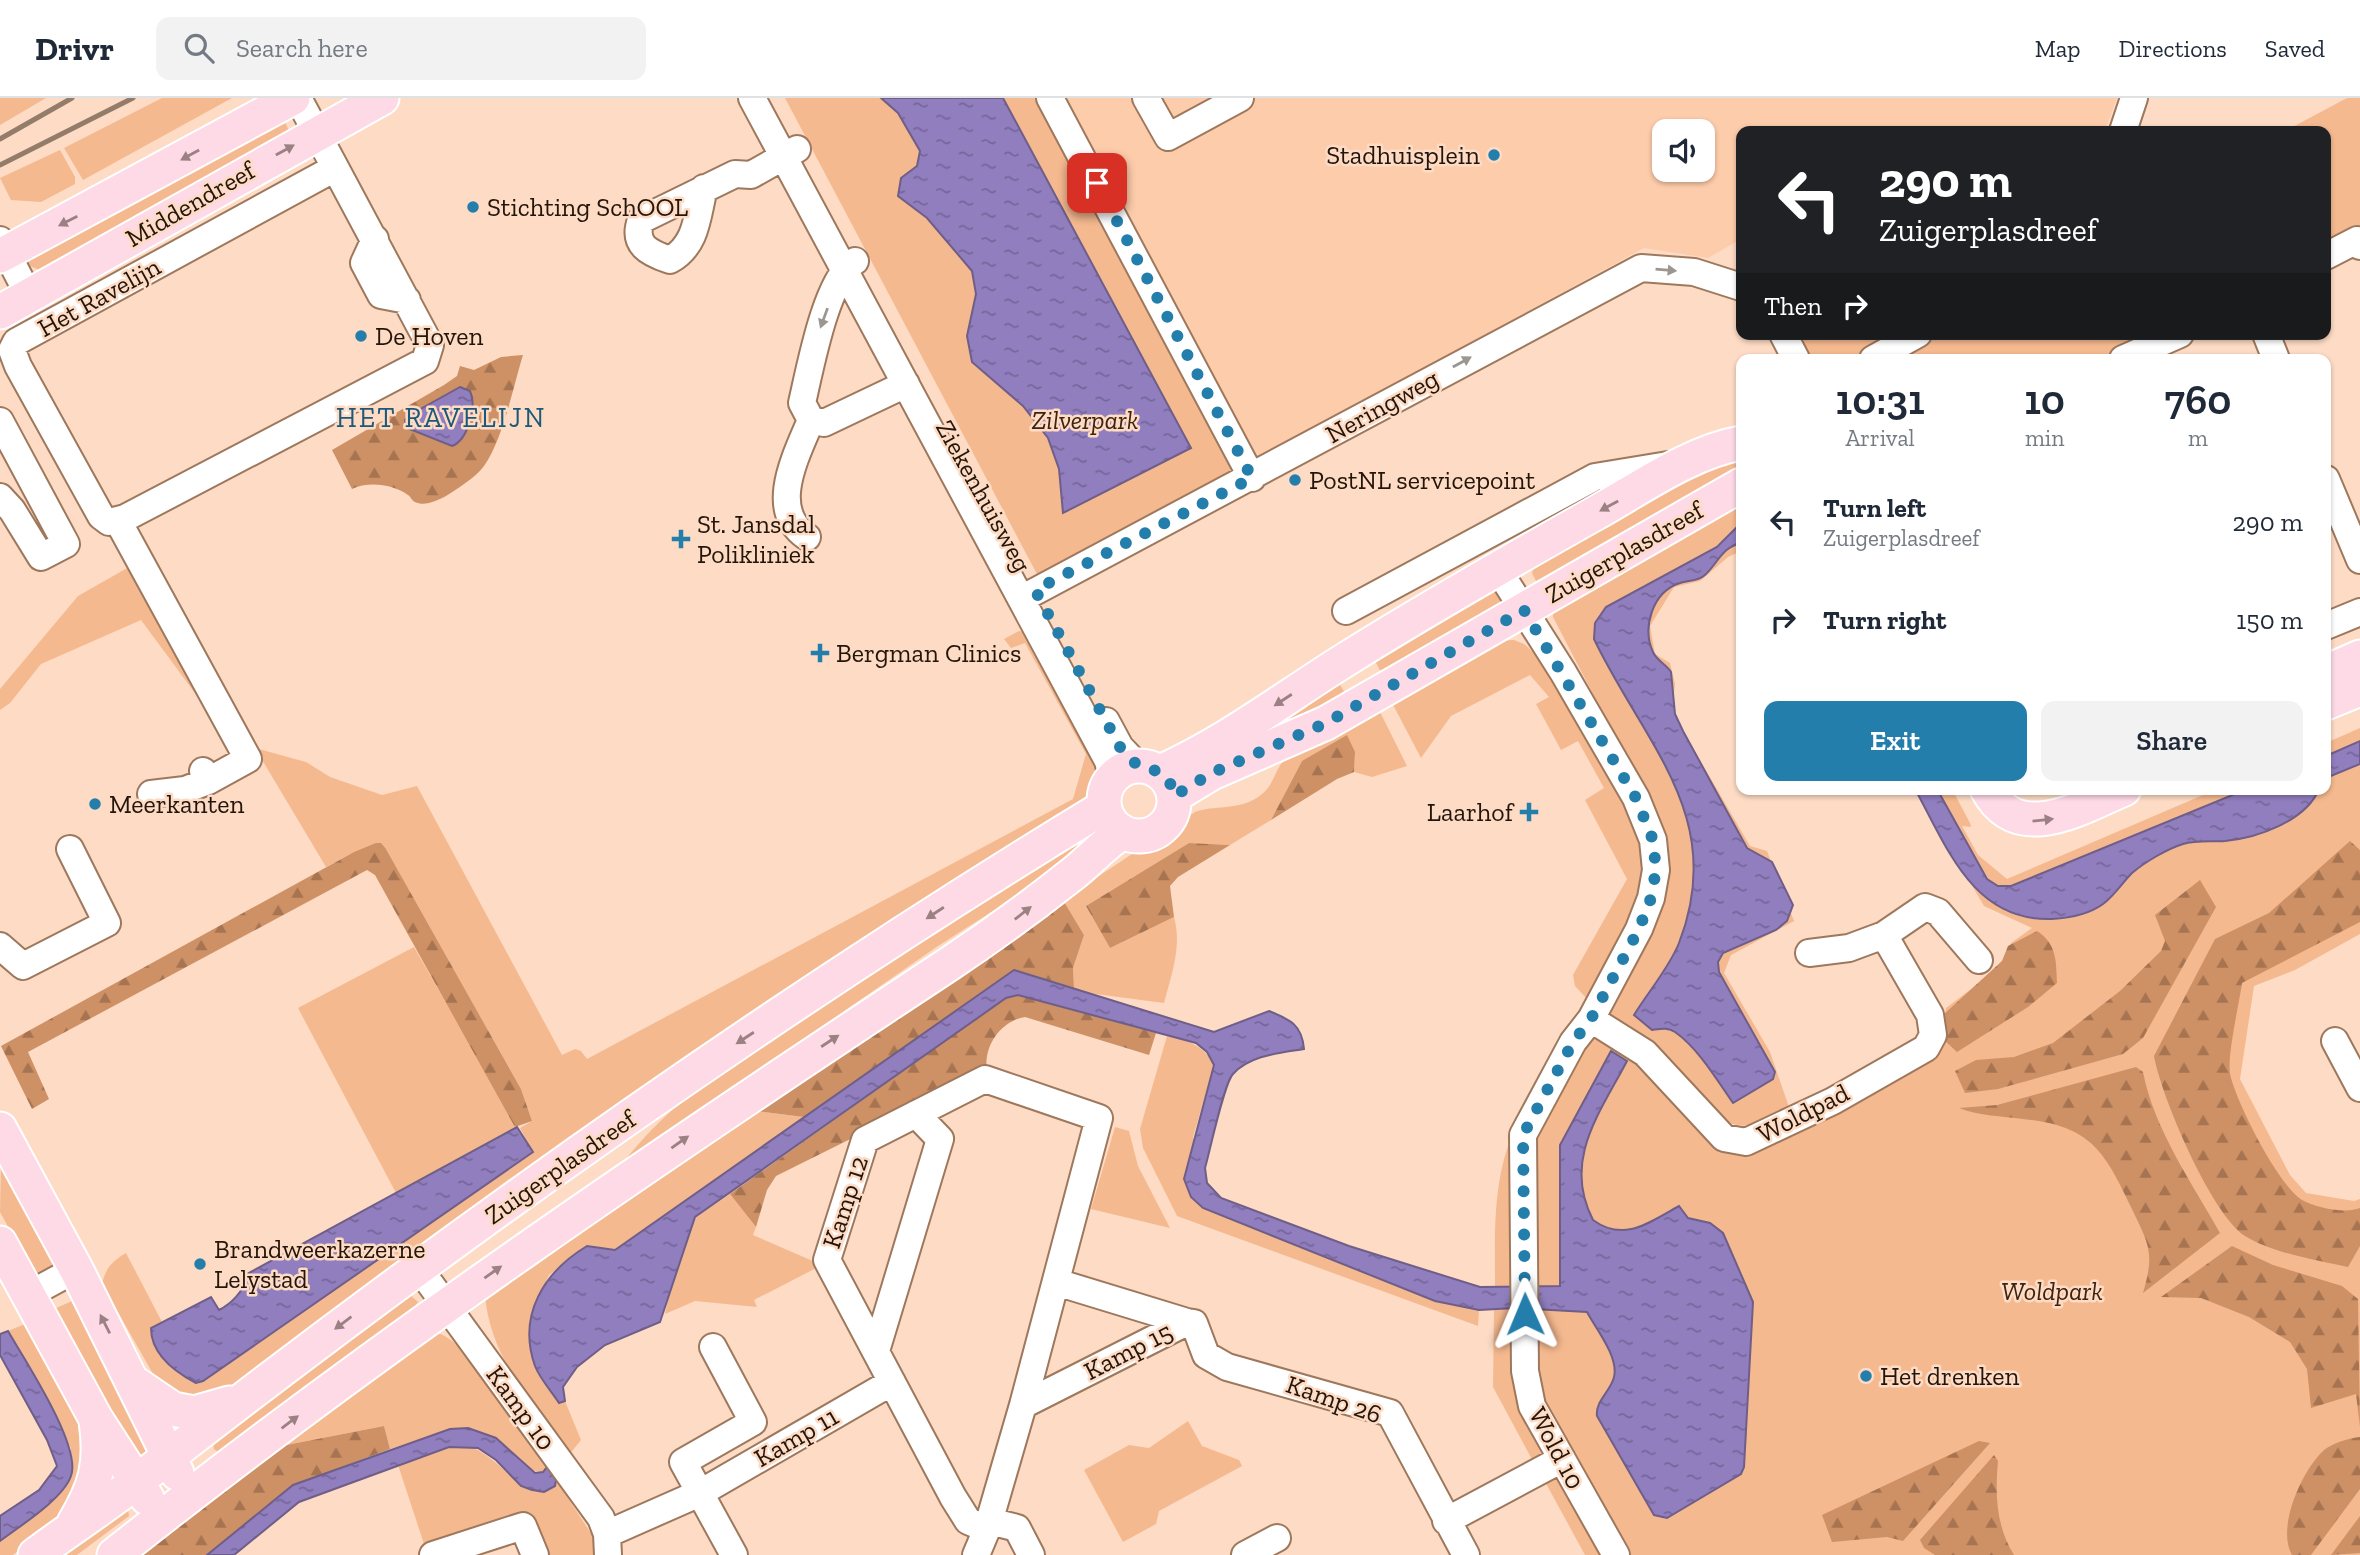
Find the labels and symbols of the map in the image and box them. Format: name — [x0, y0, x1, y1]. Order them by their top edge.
place label: Stadhuisplein — [1326, 139, 1480, 171]
one-way arrow — [276, 144, 295, 156]
marker: Stadhuisplein — [1486, 147, 1502, 163]
one-way arrow — [181, 149, 200, 161]
street label: Middendreef — [120, 153, 262, 254]
pin — [1067, 153, 1127, 213]
place label: Stichting SchOOL — [487, 191, 688, 223]
marker: Stichting SchOOL — [465, 199, 481, 215]
one-way arrow — [58, 215, 78, 226]
street label: Het Ravelijn — [32, 250, 166, 344]
one-way arrow — [1656, 265, 1678, 276]
one-way arrow — [818, 308, 829, 329]
place label: De Hoven — [375, 320, 483, 352]
marker: De Hoven — [353, 328, 369, 344]
one-way arrow — [1453, 356, 1472, 368]
street label: Neringweg — [1320, 362, 1444, 450]
district label: HET RAVELIJN — [336, 401, 546, 434]
park label: Zilverpark — [1032, 404, 1138, 436]
street label: Ziekenhuisweg — [929, 415, 1039, 577]
place label: PostNL servicepoint — [1309, 464, 1535, 496]
marker: PostNL servicepoint — [1287, 472, 1303, 488]
street label: Zuigerplasdreef — [1539, 493, 1710, 610]
one-way arrow — [1600, 500, 1619, 512]
place label: St. Jansdal Polikliniek — [697, 508, 815, 570]
marker: St. Jansdal Polikliniek — [671, 529, 691, 549]
place label: Bergman Clinics — [836, 637, 1021, 669]
marker: Bergman Clinics — [810, 643, 830, 663]
one-way arrow — [1273, 693, 1292, 706]
place label: Meerkanten — [109, 788, 244, 820]
marker: Meerkanten — [87, 796, 103, 812]
place label: Laarhof — [1427, 796, 1515, 828]
marker: Laarhof — [1519, 802, 1539, 822]
one-way arrow — [2032, 814, 2054, 825]
one-way arrow — [925, 906, 944, 919]
one-way arrow — [1014, 906, 1032, 920]
one-way arrow — [735, 1032, 755, 1045]
one-way arrow — [821, 1035, 840, 1048]
street label: Woldpad — [1752, 1076, 1854, 1150]
street label: Zuigerplasdreef — [478, 1102, 643, 1231]
one-way arrow — [671, 1135, 689, 1149]
street label: Kamp 12 — [815, 1152, 875, 1252]
place label: Brandweerkazerne Lelystad — [214, 1233, 425, 1295]
marker: Brandweerkazerne Lelystad — [192, 1256, 208, 1272]
one-way arrow — [484, 1265, 502, 1279]
park label: Woldpark — [2001, 1275, 2103, 1307]
position arrow — [1488, 1277, 1562, 1351]
one-way arrow — [99, 1314, 110, 1334]
one-way arrow — [335, 1315, 353, 1330]
street label: Kamp 15 — [1078, 1315, 1178, 1387]
street label: Kamp 10 — [480, 1359, 562, 1457]
place label: Het drenken — [1880, 1360, 2019, 1392]
street label: Kamp 26 — [1282, 1368, 1386, 1430]
marker: Het drenken — [1858, 1368, 1874, 1384]
street label: Kamp 11 — [748, 1400, 844, 1474]
street label: Wold 10 — [1522, 1401, 1592, 1495]
one-way arrow — [281, 1414, 299, 1429]

